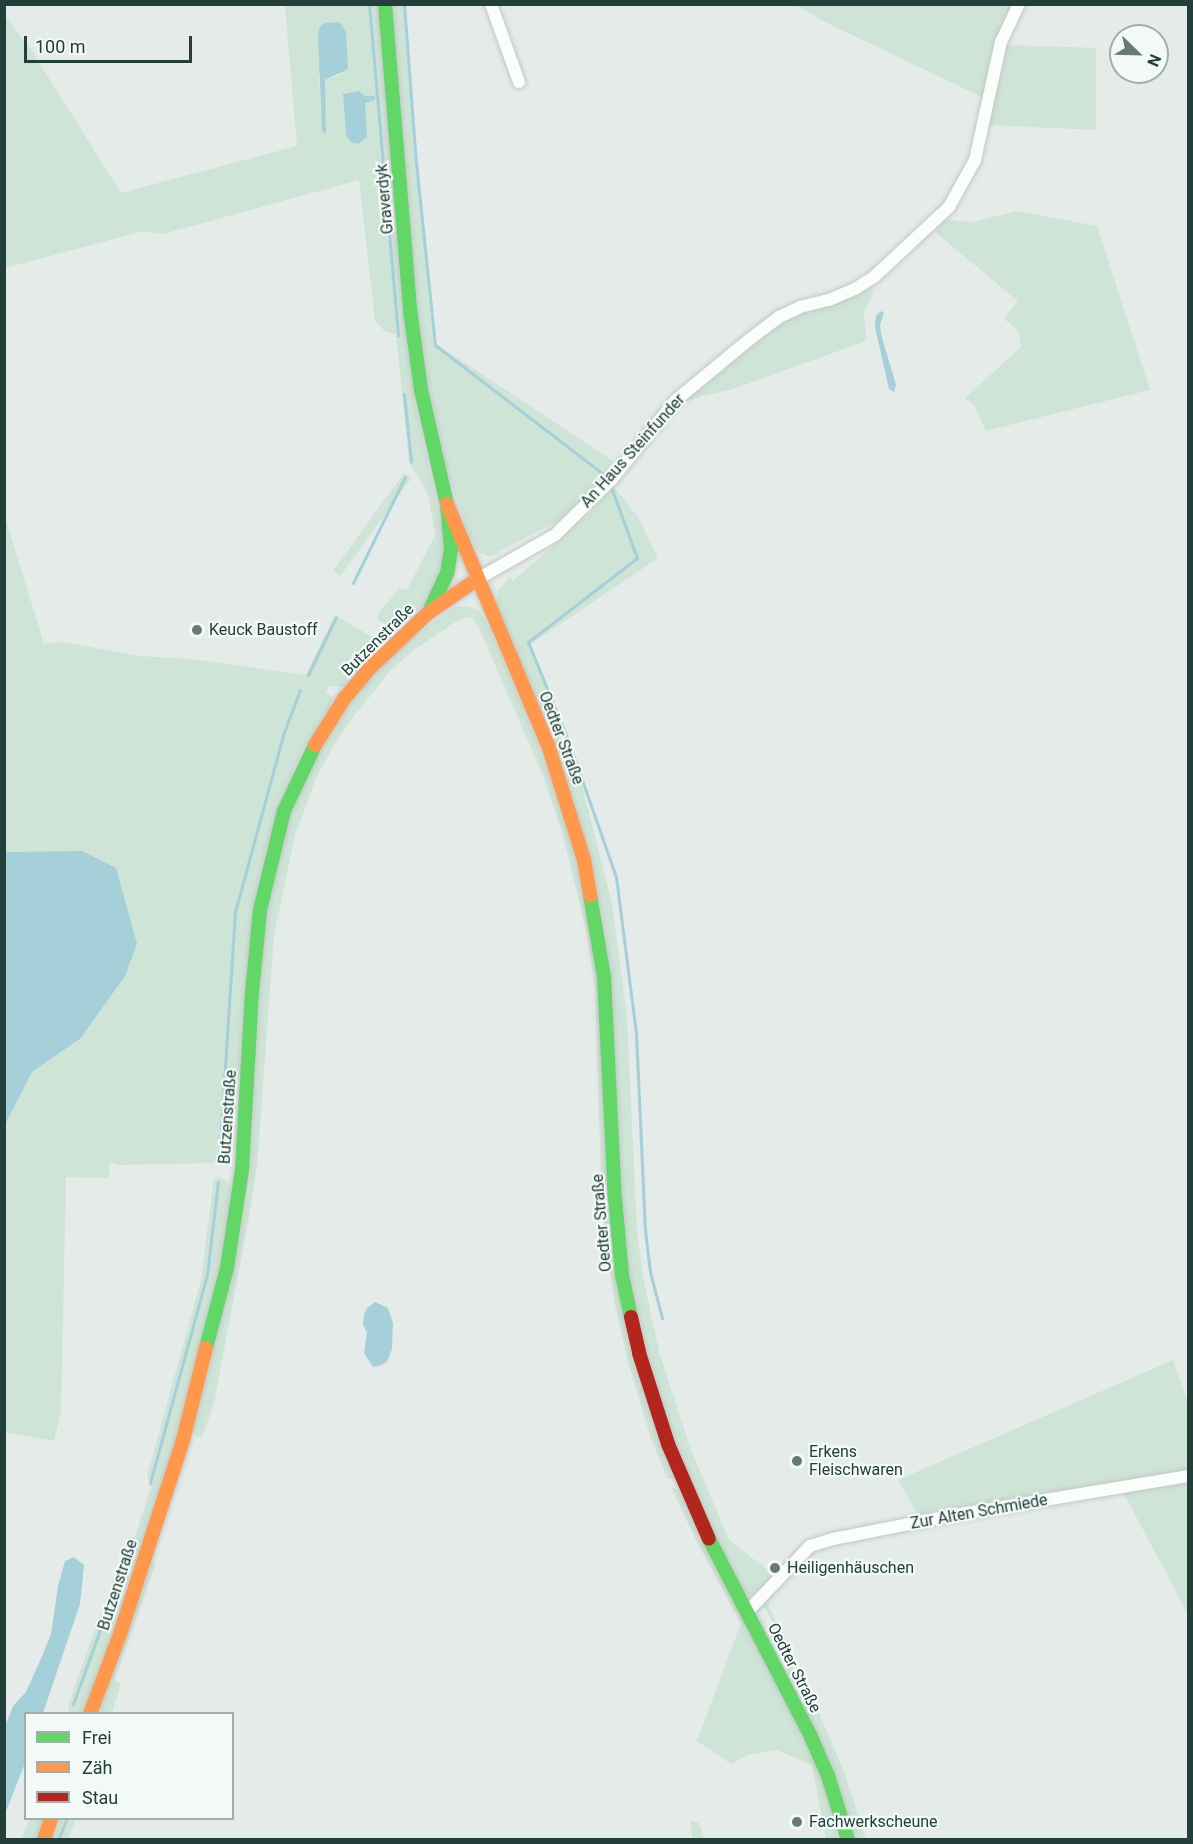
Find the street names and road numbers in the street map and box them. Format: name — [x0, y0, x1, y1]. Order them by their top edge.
street label: Graverdyk — [372, 163, 398, 235]
street label: An Haus Steinfunder — [577, 390, 689, 512]
street label: Butzenstraße — [338, 600, 418, 680]
street label: Oedter Straße — [534, 689, 588, 787]
street label: Butzenstraße — [215, 1069, 241, 1165]
street label: Oedter Straße — [588, 1173, 616, 1273]
street label: Zur Alten Schmiede — [909, 1490, 1049, 1534]
street label: Butzenstraße — [94, 1537, 142, 1633]
street label: Oedter Straße — [763, 1620, 825, 1716]

